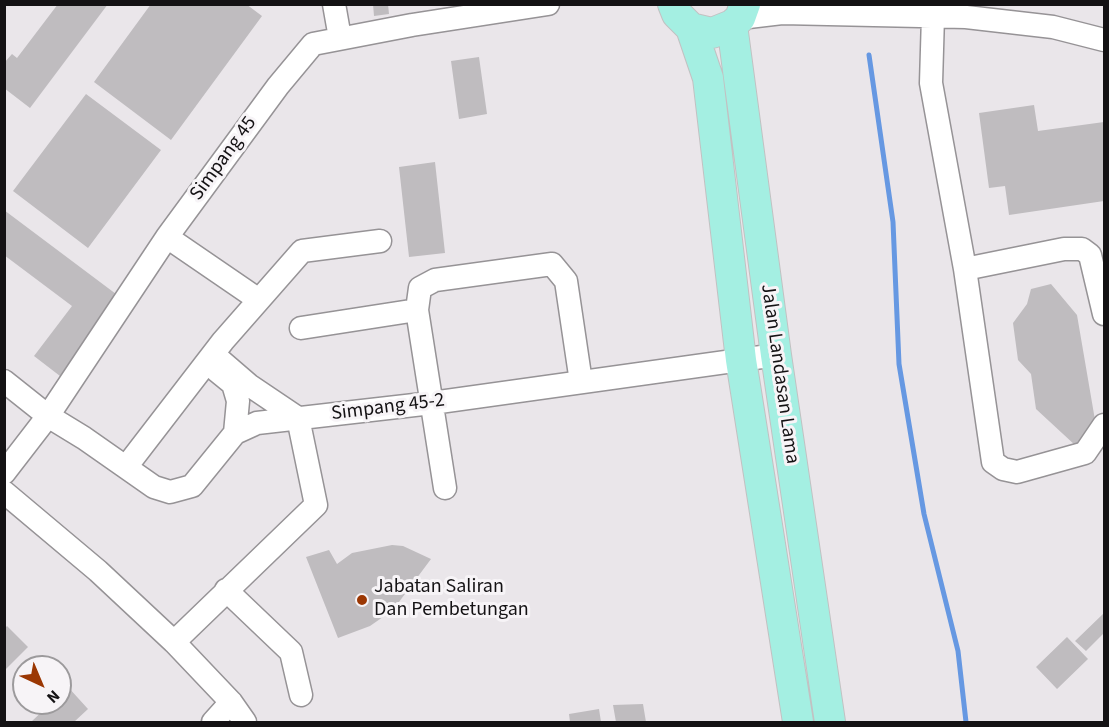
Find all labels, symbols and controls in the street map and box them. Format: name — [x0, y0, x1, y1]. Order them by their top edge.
street label: Simpang 45 — [185, 112, 263, 206]
street label: Jalan Landasan Lama — [754, 282, 804, 466]
street label: Simpang 45-2 — [330, 389, 446, 427]
place label: Jabatan Saliran Dan Pembetungan — [374, 576, 529, 623]
marker: Jabatan Saliran Dan Pembetungan — [355, 593, 369, 607]
north arrow — [12, 655, 72, 715]
text: N — [42, 685, 65, 708]

